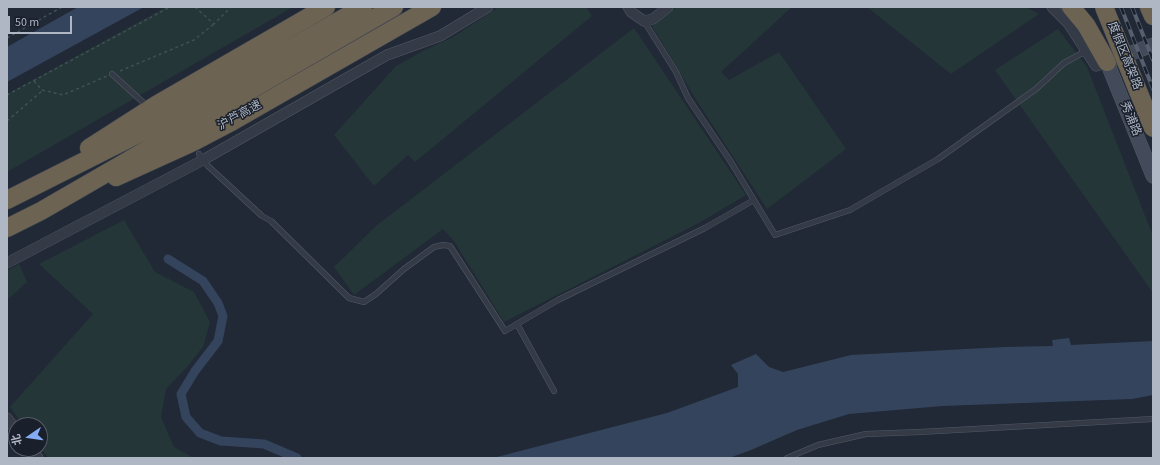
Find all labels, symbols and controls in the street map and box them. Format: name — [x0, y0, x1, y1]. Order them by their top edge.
scale bar — [10, 8, 74, 34]
text: 50 m — [15, 14, 39, 31]
street label: 度假区高架路 — [1104, 20, 1144, 92]
street label: 沪芦高速 — [216, 98, 264, 134]
street label: 秀浦路 — [1117, 100, 1143, 138]
north arrow — [8, 417, 48, 457]
text: 北 — [8, 433, 25, 447]

